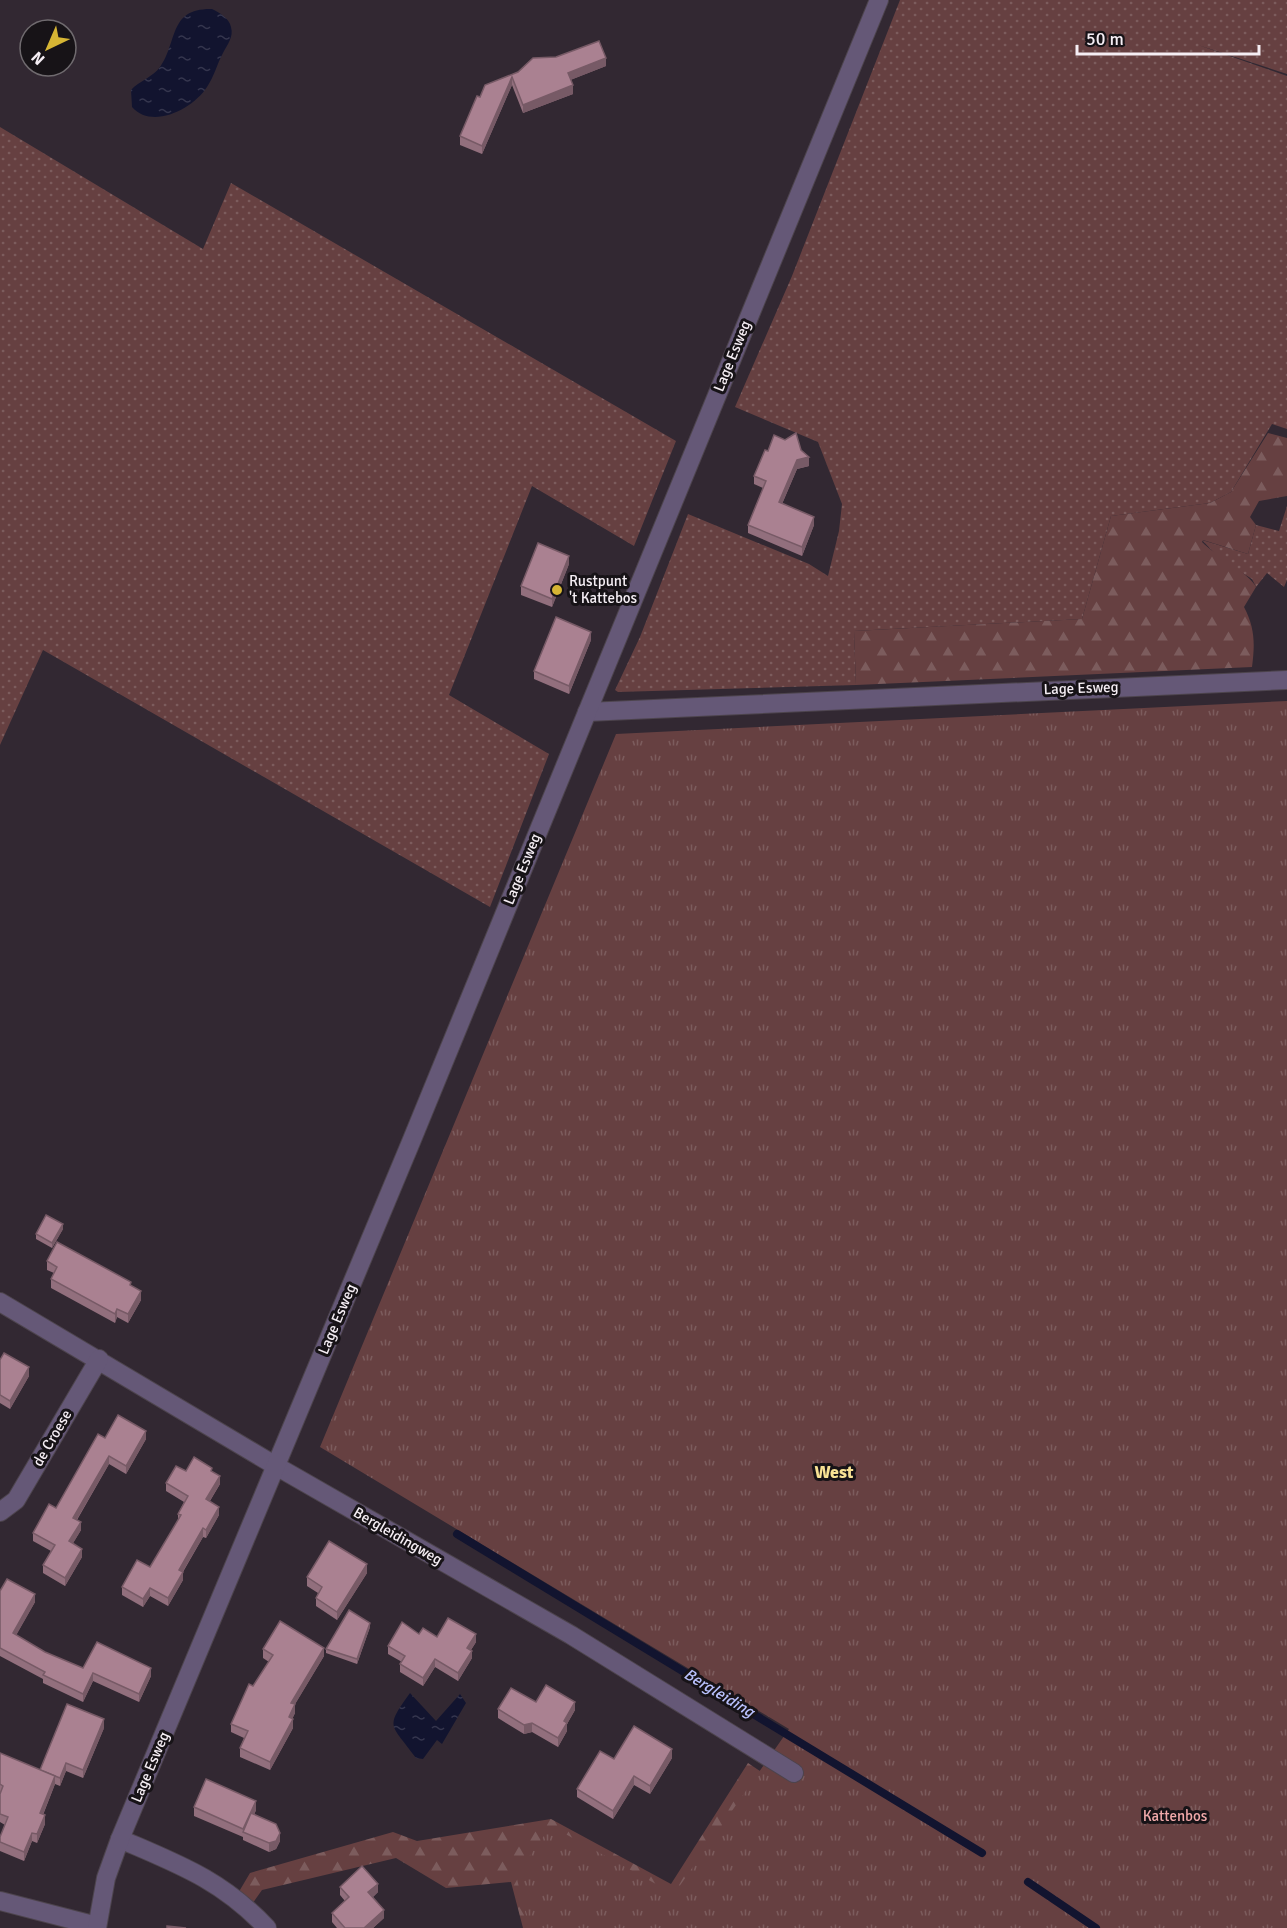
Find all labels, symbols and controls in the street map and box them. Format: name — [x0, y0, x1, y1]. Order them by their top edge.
north arrow — [18, 18, 78, 78]
scale bar — [1077, 18, 1258, 56]
text: 50 m — [1086, 28, 1124, 50]
text: N — [27, 47, 49, 69]
street label: Lage Esweg — [710, 318, 754, 394]
place label: Rustpunt 't Kattebos — [569, 572, 638, 607]
marker: Rustpunt 't Kattebos — [550, 583, 564, 597]
street label: Lage Esweg — [1043, 678, 1119, 698]
street label: Lage Esweg — [500, 831, 544, 907]
street label: Lage Esweg — [314, 1281, 360, 1357]
street label: de Croese — [29, 1406, 75, 1470]
district label: West — [814, 1461, 854, 1483]
street label: Bergleidingweg — [350, 1503, 446, 1569]
water label: Bergleiding — [680, 1664, 759, 1723]
street label: Lage Esweg — [127, 1729, 173, 1805]
park label: Kattenbos — [1143, 1807, 1208, 1825]

